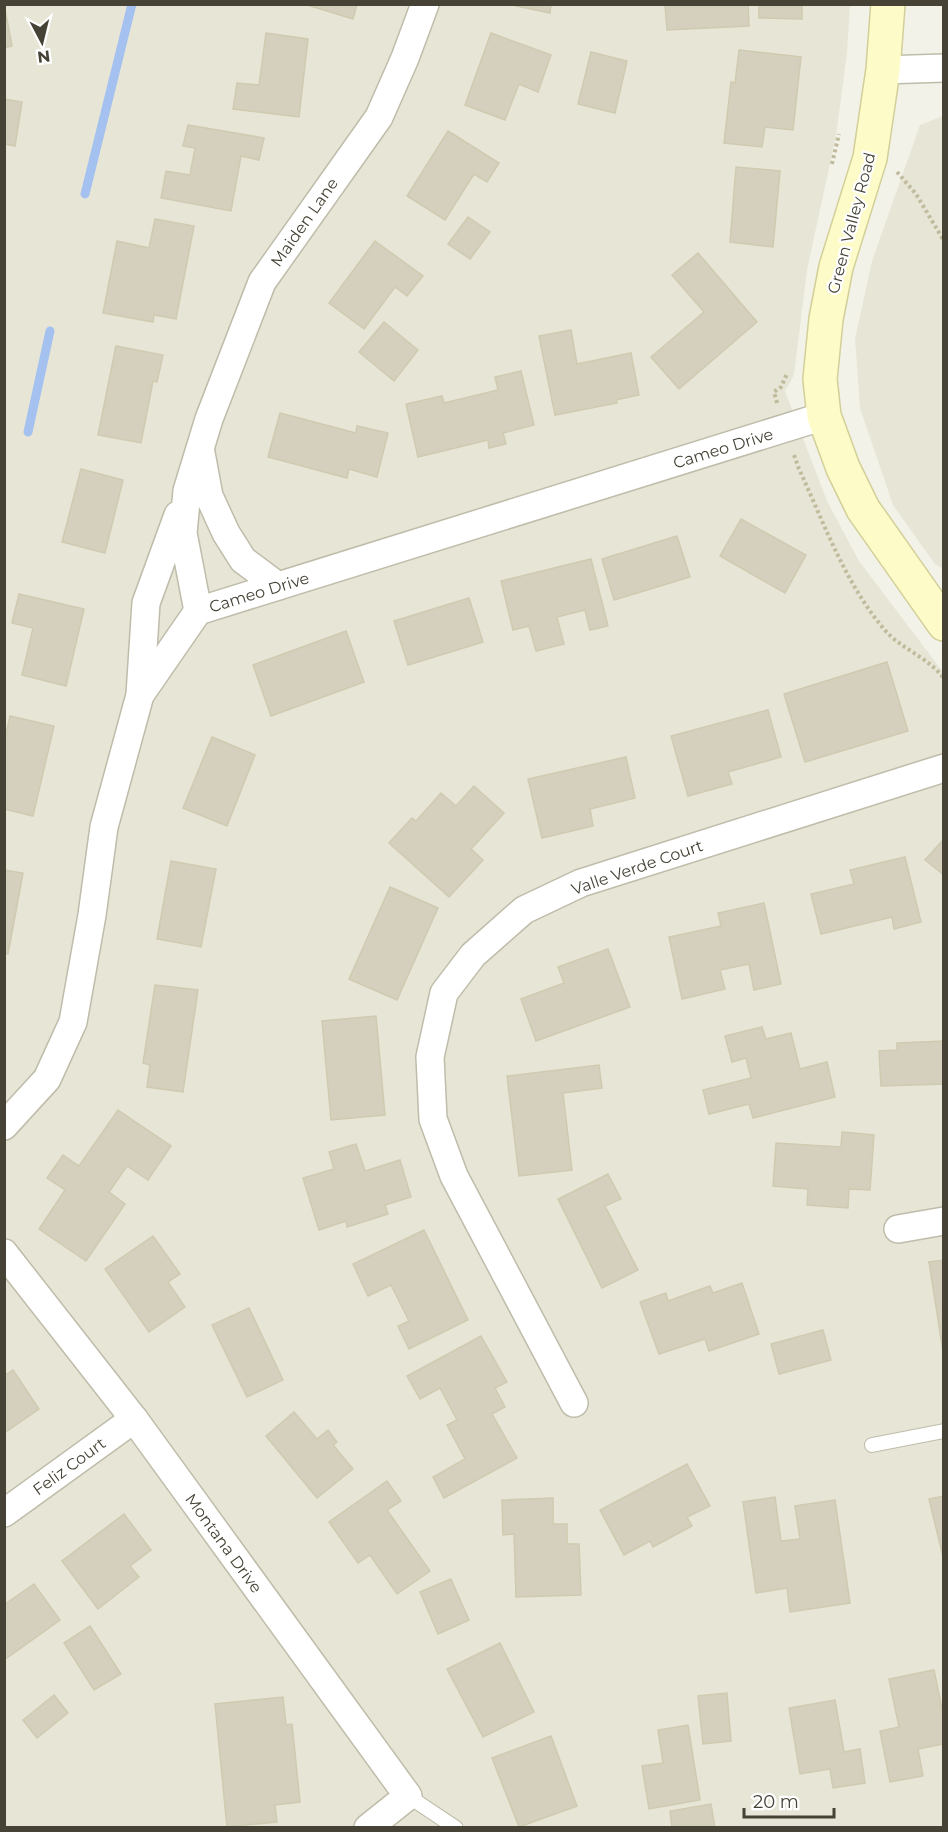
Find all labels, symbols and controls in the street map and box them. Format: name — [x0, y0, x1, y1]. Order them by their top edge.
north arrow — [12, 12, 72, 72]
text: N — [36, 46, 51, 67]
street label: Green Valley Road — [823, 150, 879, 296]
street label: Maiden Lane — [267, 174, 342, 270]
street label: Cameo Drive — [671, 424, 775, 473]
street label: Cameo Drive — [207, 568, 311, 617]
street label: Valle Verde Court — [569, 836, 706, 899]
street label: Feliz Court — [29, 1433, 110, 1499]
street label: Montana Drive — [181, 1490, 266, 1597]
scale bar — [744, 1781, 834, 1819]
text: 20 m — [753, 1791, 799, 1813]

